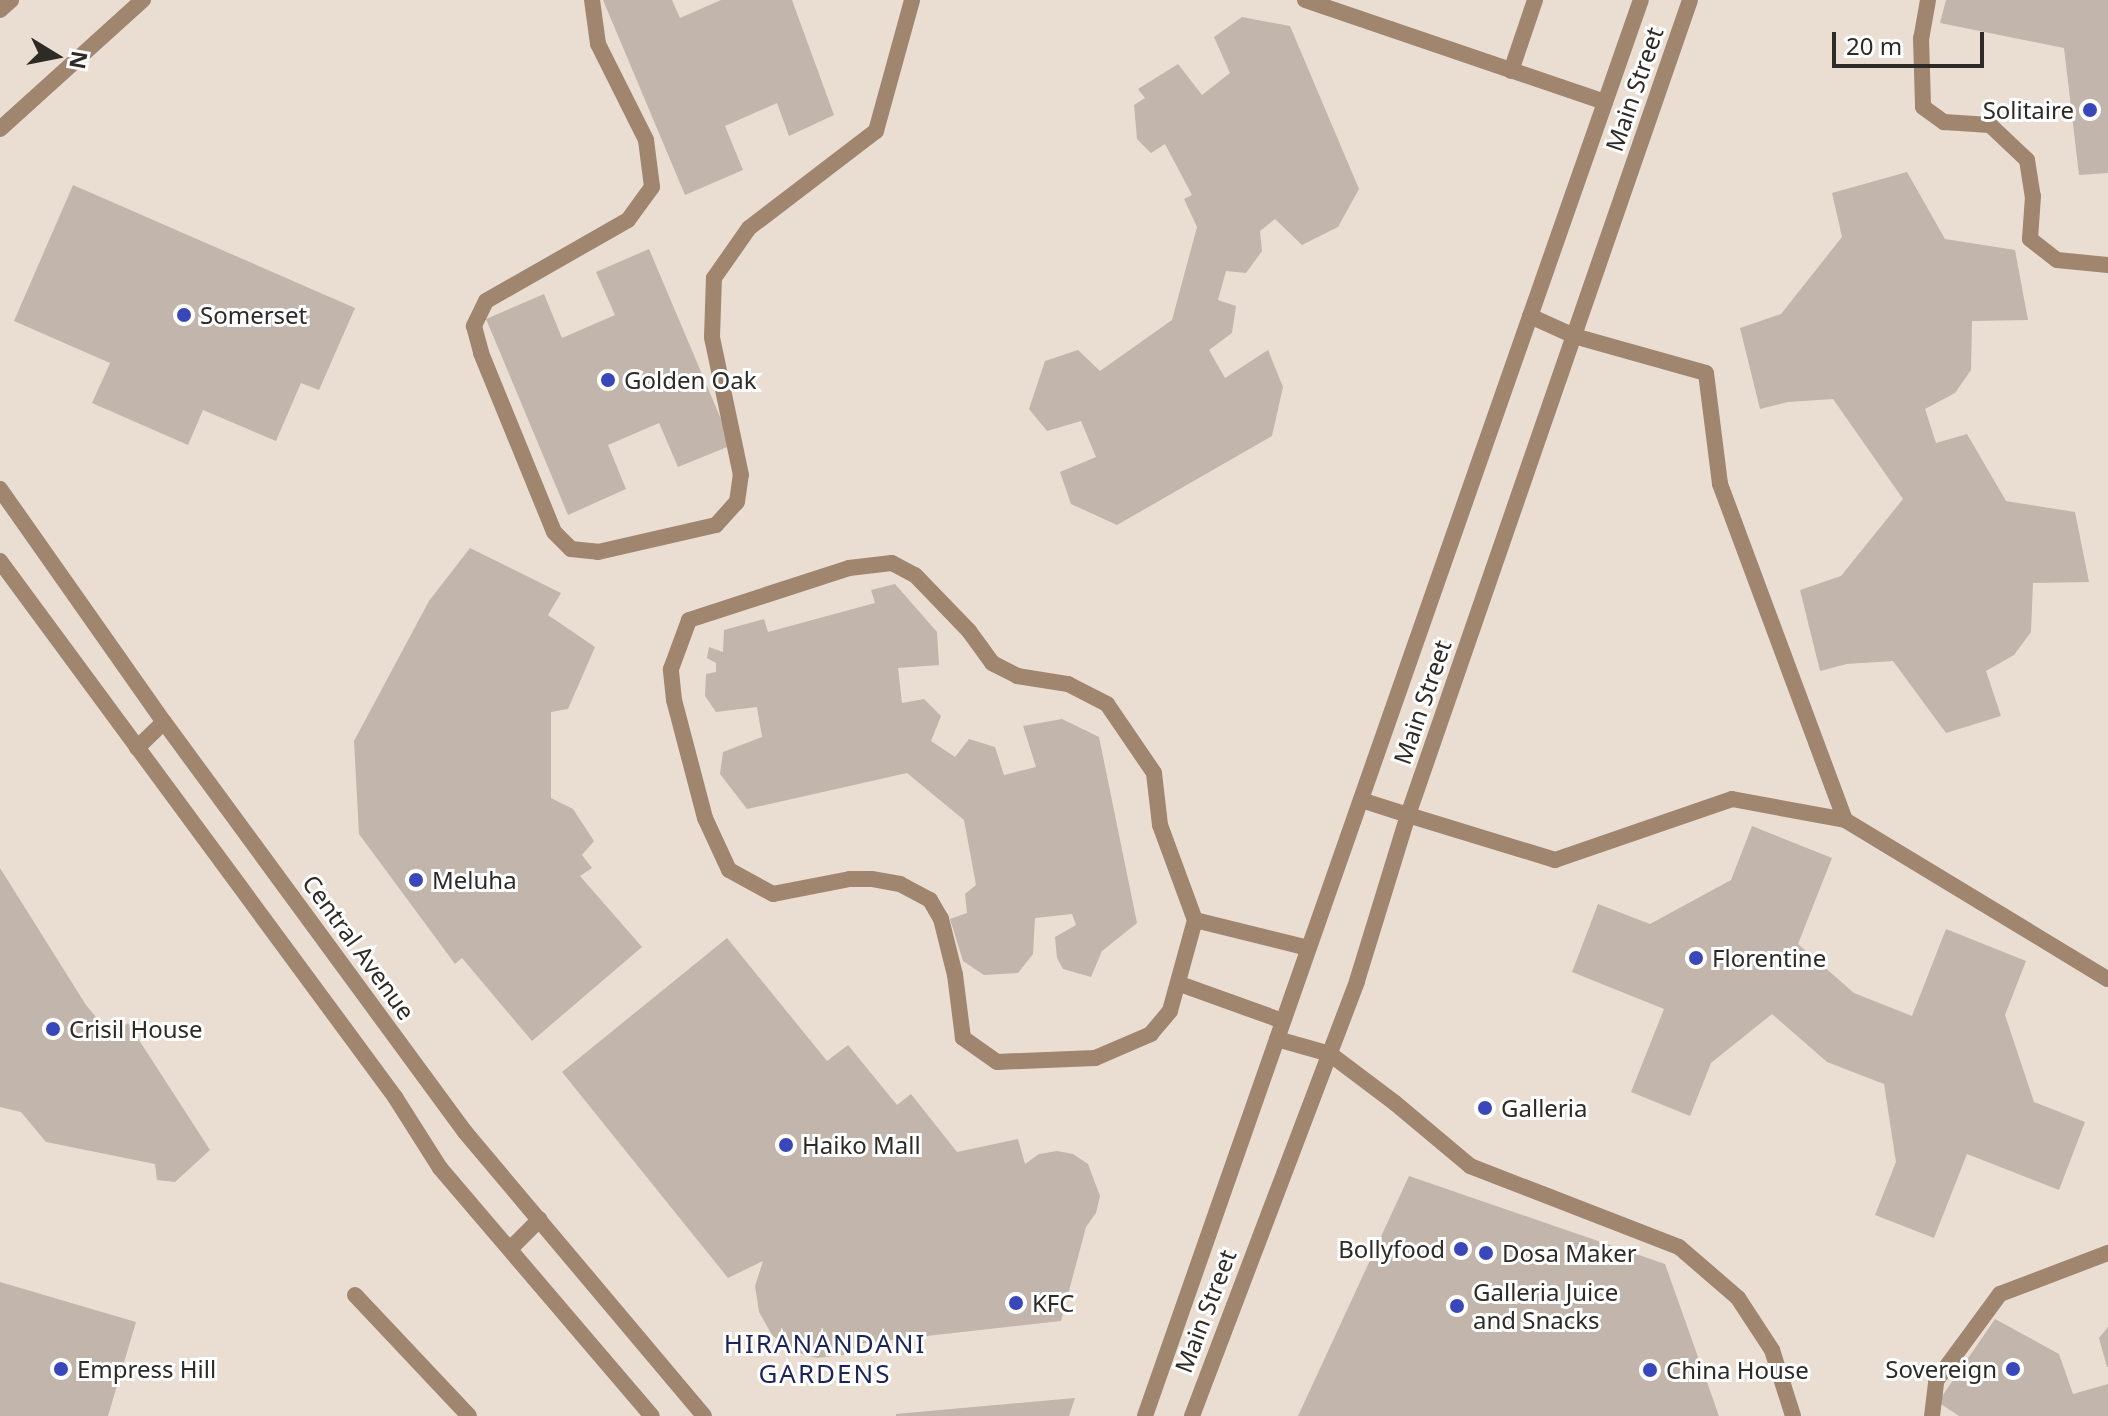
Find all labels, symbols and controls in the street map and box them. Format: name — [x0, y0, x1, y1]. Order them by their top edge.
north arrow — [16, 16, 96, 96]
scale bar — [1836, 16, 1988, 66]
street label: Main Street — [1599, 23, 1669, 155]
text: 20 m — [1846, 29, 1902, 62]
text: N — [63, 49, 96, 72]
place label: Solitaire — [1983, 96, 2074, 124]
marker: Solitaire — [2081, 101, 2099, 119]
place label: Somerset — [200, 301, 307, 329]
marker: Somerset — [175, 306, 193, 324]
place label: Golden Oak — [624, 366, 757, 394]
marker: Golden Oak — [599, 371, 617, 389]
street label: Main Street — [1387, 636, 1457, 768]
place label: Meluha — [432, 866, 517, 894]
street label: Central Avenue — [297, 869, 421, 1025]
marker: Meluha — [407, 871, 425, 889]
place label: Florentine — [1712, 944, 1826, 972]
marker: Florentine — [1687, 949, 1705, 967]
place label: Crisil House — [69, 1015, 203, 1043]
marker: Crisil House — [44, 1020, 62, 1038]
place label: Galleria — [1501, 1094, 1587, 1122]
marker: Galleria — [1476, 1099, 1494, 1117]
place label: Haiko Mall — [802, 1131, 921, 1159]
marker: Haiko Mall — [777, 1136, 795, 1154]
place label: Bollyfood — [1338, 1235, 1445, 1263]
place label: Dosa Maker — [1502, 1239, 1637, 1267]
marker: Bollyfood — [1452, 1240, 1470, 1258]
marker: Dosa Maker — [1477, 1244, 1495, 1262]
street label: Main Street — [1168, 1245, 1242, 1377]
place label: Galleria Juice and Snacks — [1473, 1278, 1618, 1334]
place label: KFC — [1032, 1289, 1074, 1317]
marker: KFC — [1007, 1294, 1025, 1312]
marker: Galleria Juice and Snacks — [1448, 1297, 1466, 1315]
district label: HIRANANDANI GARDENS — [724, 1328, 926, 1390]
place label: Empress Hill — [77, 1355, 216, 1383]
place label: Sovereign — [1885, 1355, 1997, 1383]
place label: China House — [1666, 1356, 1809, 1384]
marker: Empress Hill — [52, 1360, 70, 1378]
marker: Sovereign — [2004, 1360, 2022, 1378]
marker: China House — [1641, 1361, 1659, 1379]

